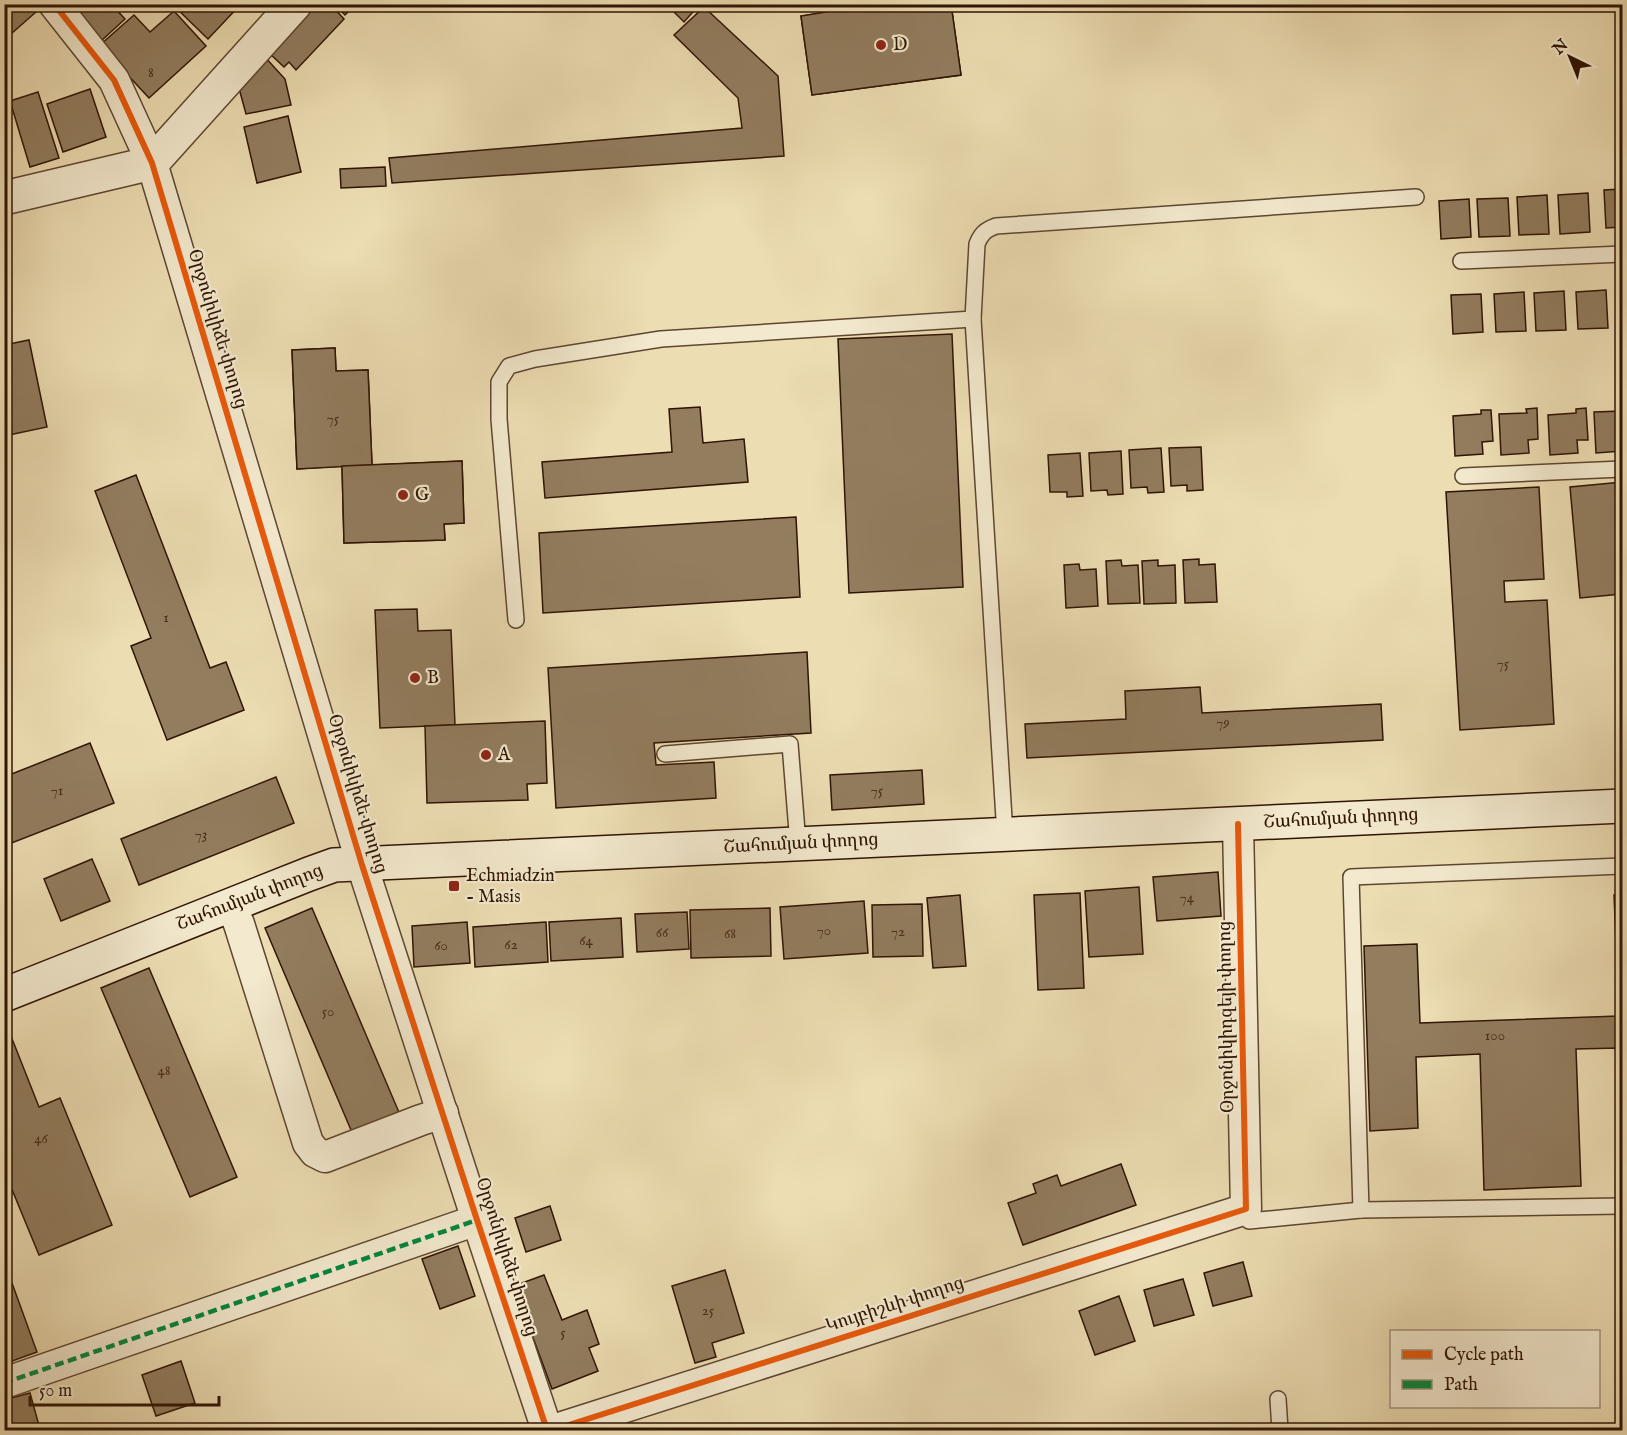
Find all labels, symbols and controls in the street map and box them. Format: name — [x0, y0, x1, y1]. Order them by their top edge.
north arrow — [1540, 27, 1600, 87]
place label: D — [893, 34, 907, 57]
text: N — [1549, 35, 1573, 60]
marker: D — [874, 38, 888, 52]
house number: 8 — [148, 63, 154, 82]
street label: Օրջոնիկիձե փողոց — [182, 246, 252, 412]
house number: 75 — [327, 409, 340, 428]
place label: G — [415, 484, 430, 507]
marker: G — [396, 488, 410, 502]
house number: 1 — [163, 608, 169, 627]
house number: 75 — [1497, 654, 1510, 673]
place label: B — [427, 667, 439, 690]
marker: B — [408, 671, 422, 685]
street label: Օրջոնիկիձե փողոց — [322, 711, 392, 877]
house number: 79 — [1216, 713, 1230, 732]
place label: A — [497, 744, 511, 767]
marker: A — [479, 748, 493, 762]
house number: 71 — [51, 781, 63, 800]
house number: 75 — [871, 781, 884, 800]
street label: Շահումյան փողոց — [1263, 803, 1419, 835]
house number: 73 — [195, 825, 207, 844]
street label: Շահումյան փողոց — [723, 828, 879, 860]
street label: Շահումյան փողոց — [173, 859, 327, 937]
place label: Echmiadzin - Masis — [466, 865, 555, 909]
marker: Echmiadzin - Masis — [447, 879, 461, 893]
house number: 74 — [1180, 888, 1195, 907]
house number: 70 — [817, 921, 831, 940]
street label: Օրջոնիկիդզեյի փողոց — [1214, 921, 1240, 1113]
house number: 72 — [891, 922, 905, 941]
house number: 66 — [656, 923, 669, 942]
house number: 68 — [724, 924, 736, 943]
house number: 64 — [579, 931, 593, 950]
house number: 62 — [504, 935, 518, 954]
house number: 60 — [434, 936, 448, 955]
house number: 50 — [322, 1002, 334, 1021]
house number: 100 — [1485, 1026, 1505, 1045]
house number: 48 — [157, 1061, 171, 1080]
house number: 46 — [34, 1129, 49, 1148]
street label: Օրջոնիկիձե փողոց — [469, 1175, 543, 1339]
street label: Կույբիշևի փողոց — [823, 1272, 967, 1338]
house number: 25 — [702, 1301, 715, 1320]
house number: 5 — [560, 1323, 566, 1342]
legend — [1390, 1330, 1600, 1408]
text: Cycle path — [1444, 1344, 1524, 1367]
scale bar — [30, 1369, 219, 1407]
text: Path — [1444, 1374, 1478, 1397]
text: 50 m — [39, 1380, 72, 1403]

